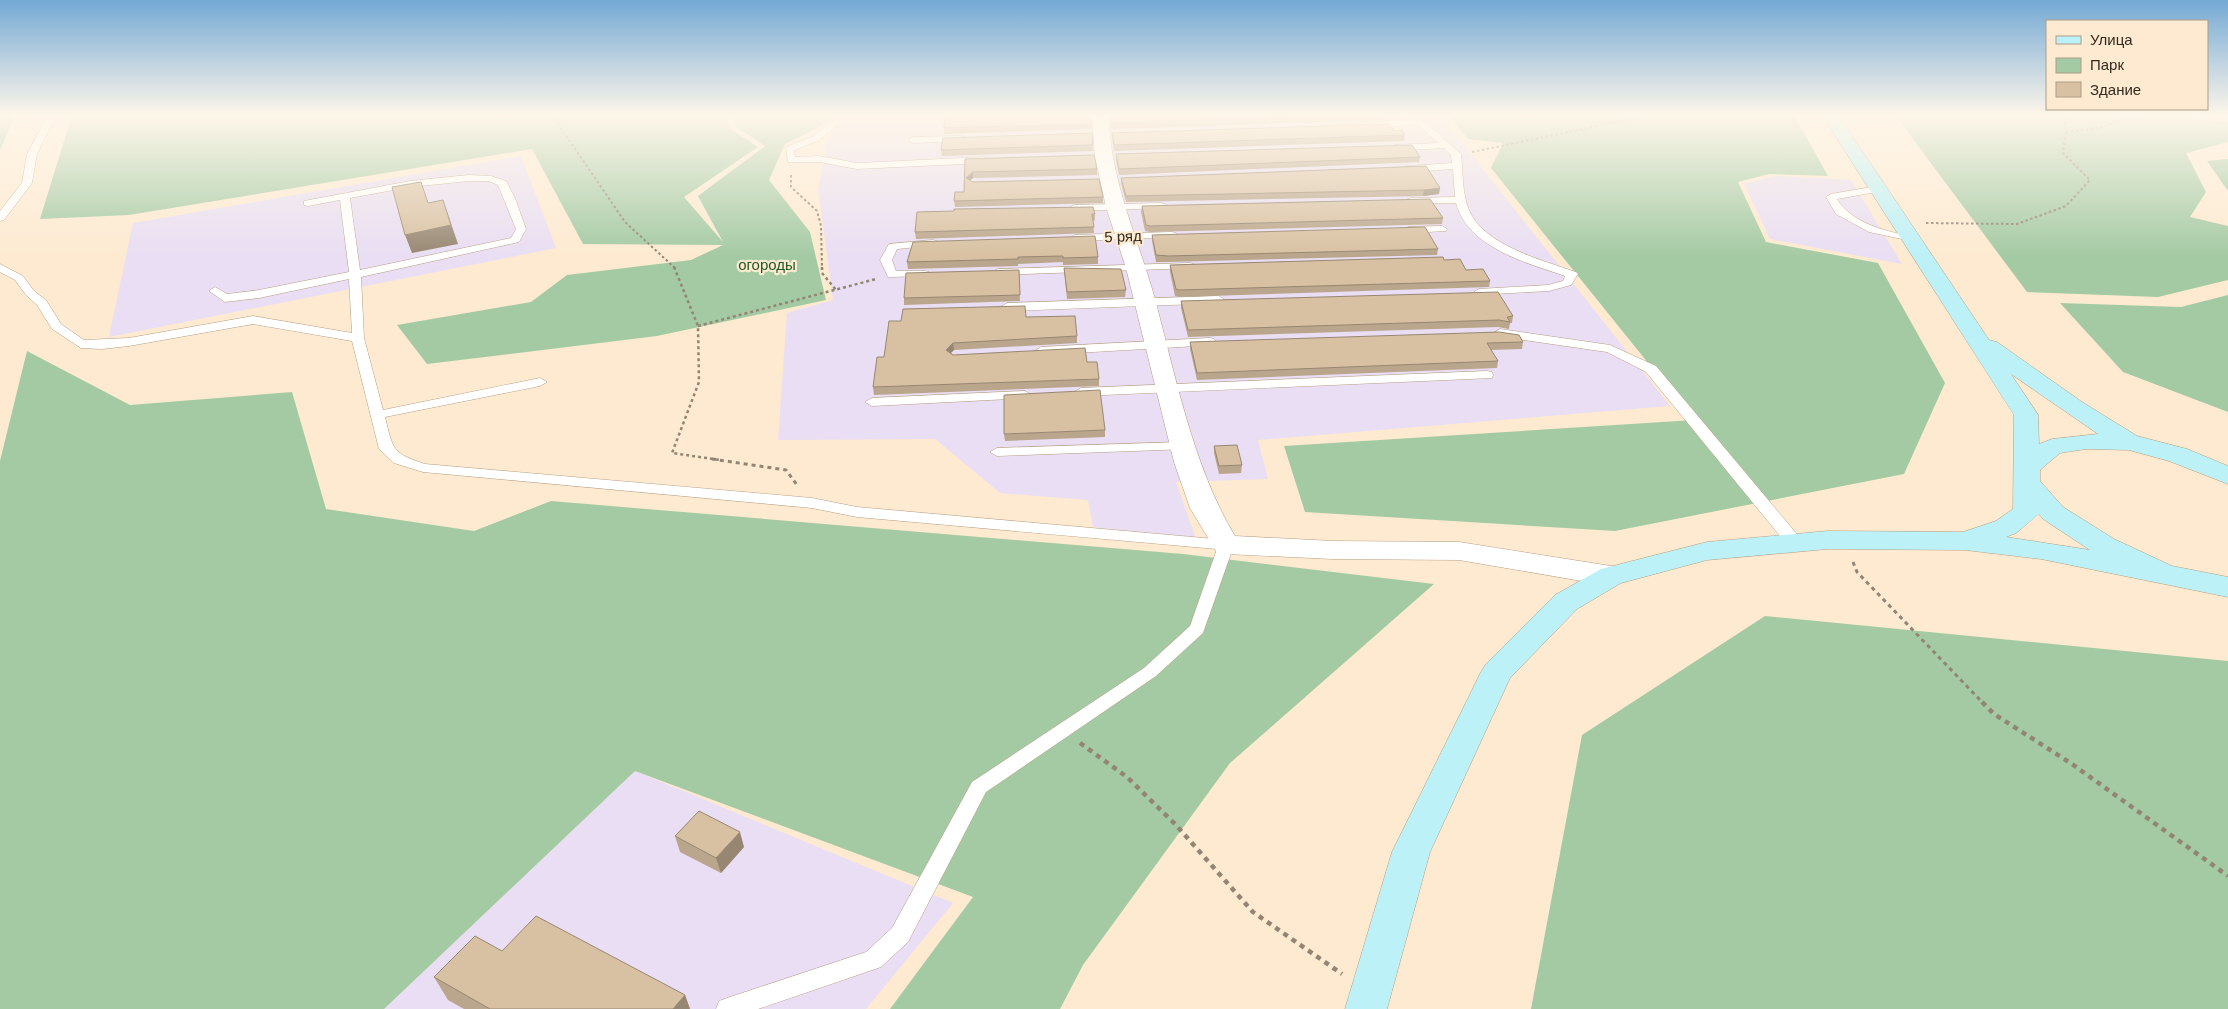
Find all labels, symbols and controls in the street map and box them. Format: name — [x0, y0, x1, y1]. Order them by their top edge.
legend — [2046, 20, 2208, 110]
text: Улица — [2090, 31, 2133, 48]
text: Парк — [2090, 56, 2124, 73]
text: Здание — [2090, 81, 2141, 98]
street label: 5 ряд — [1104, 227, 1142, 245]
park label: огороды — [738, 256, 796, 273]

